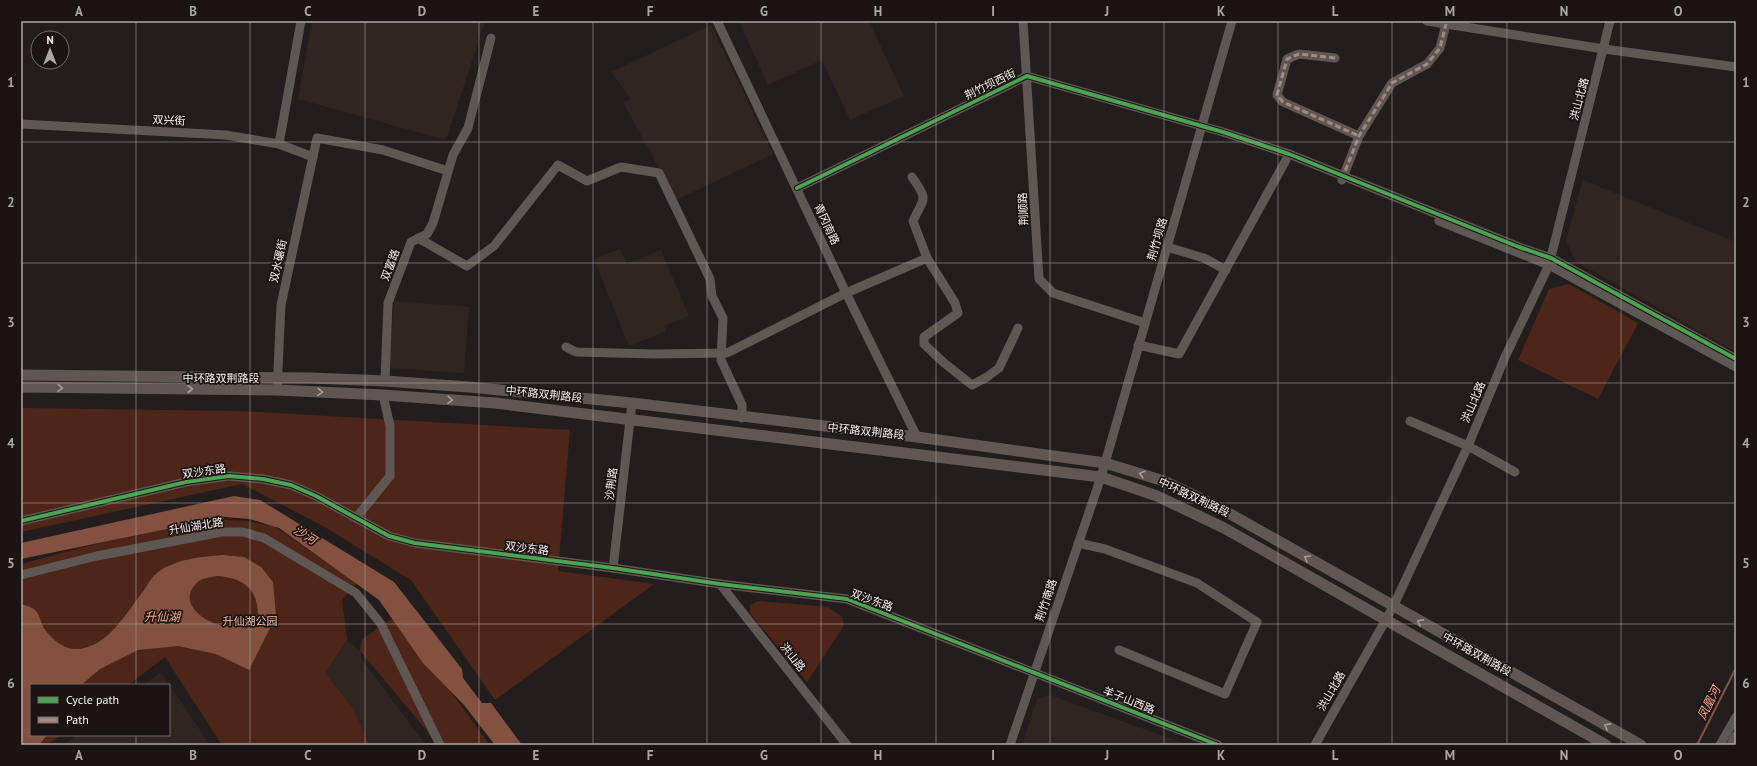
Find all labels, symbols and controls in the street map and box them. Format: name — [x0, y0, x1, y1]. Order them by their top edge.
text: A — [75, 3, 83, 20]
text: B — [189, 3, 197, 20]
text: C — [304, 3, 312, 20]
text: D — [418, 3, 426, 20]
text: E — [533, 3, 540, 20]
text: F — [647, 3, 654, 20]
text: G — [760, 3, 768, 20]
text: H — [874, 3, 882, 20]
text: I — [991, 3, 995, 20]
text: J — [1104, 3, 1109, 20]
text: K — [1217, 3, 1225, 20]
text: L — [1332, 3, 1339, 20]
text: M — [1445, 3, 1455, 20]
text: N — [1560, 3, 1568, 20]
text: O — [1674, 3, 1683, 20]
north arrow — [30, 30, 70, 70]
text: N — [46, 33, 54, 47]
street label: 荆竹坝西街 — [962, 66, 1018, 102]
text: 1 — [7, 74, 15, 91]
text: 1 — [1742, 74, 1750, 91]
street label: 洪山北路 — [1567, 76, 1591, 122]
street label: 双兴街 — [152, 112, 186, 128]
street label: 荆顺路 — [1015, 192, 1031, 226]
text: 2 — [7, 194, 15, 211]
text: 2 — [1742, 194, 1750, 211]
street label: 青冈南路 — [811, 201, 843, 247]
street label: 荆竹坝路 — [1144, 216, 1170, 262]
street label: 双水碾街 — [267, 238, 289, 284]
street label: 双富路 — [378, 247, 402, 283]
text: 3 — [7, 314, 15, 331]
text: 3 — [1742, 314, 1750, 331]
street label: 中环路双荆路段 — [183, 371, 260, 385]
street label: 洪山北路 — [1458, 379, 1488, 425]
street label: 中环路双荆路段 — [505, 383, 583, 405]
one-way arrow — [57, 384, 63, 392]
one-way arrow — [187, 385, 193, 393]
one-way arrow — [317, 388, 323, 396]
one-way arrow — [447, 395, 453, 404]
street label: 中环路双荆路段 — [827, 420, 905, 442]
text: 4 — [7, 435, 15, 452]
text: 4 — [1742, 435, 1750, 452]
street label: 双沙东路 — [181, 461, 227, 481]
street label: 沙荆路 — [602, 467, 620, 501]
one-way arrow — [1138, 470, 1145, 479]
street label: 中环路双荆路段 — [1156, 474, 1232, 520]
street label: 升仙湖北路 — [168, 515, 224, 537]
water label: 沙河 — [291, 522, 321, 548]
street label: 双沙东路 — [504, 538, 550, 558]
text: 5 — [7, 555, 15, 572]
one-way arrow — [1304, 555, 1311, 562]
text: 5 — [1742, 555, 1750, 572]
street label: 荆竹南路 — [1032, 577, 1060, 623]
street label: 双沙东路 — [849, 586, 895, 614]
water label: 升仙湖 — [144, 609, 182, 624]
park label: 升仙湖公园 — [223, 614, 278, 628]
one-way arrow — [1417, 619, 1424, 627]
street label: 中环路双荆路段 — [1440, 629, 1514, 679]
street label: 洪山路 — [777, 640, 809, 674]
street label: 洪山北路 — [1314, 668, 1348, 714]
text: 6 — [7, 675, 15, 692]
text: 6 — [1742, 675, 1750, 692]
water label: 凤凰河 — [1694, 682, 1724, 722]
street label: 羊子山西路 — [1101, 683, 1157, 717]
legend — [30, 684, 170, 736]
text: Cycle path — [66, 692, 119, 707]
text: Path — [66, 712, 89, 727]
one-way arrow — [1604, 723, 1611, 731]
text: A — [75, 747, 83, 764]
text: B — [189, 747, 197, 764]
text: C — [304, 747, 312, 764]
text: D — [418, 747, 426, 764]
text: E — [533, 747, 540, 764]
text: F — [647, 747, 654, 764]
text: G — [760, 747, 768, 764]
text: H — [874, 747, 882, 764]
text: I — [991, 747, 995, 764]
text: J — [1104, 747, 1109, 764]
text: K — [1217, 747, 1225, 764]
text: L — [1332, 747, 1339, 764]
text: M — [1445, 747, 1455, 764]
text: N — [1560, 747, 1568, 764]
text: O — [1674, 747, 1683, 764]

